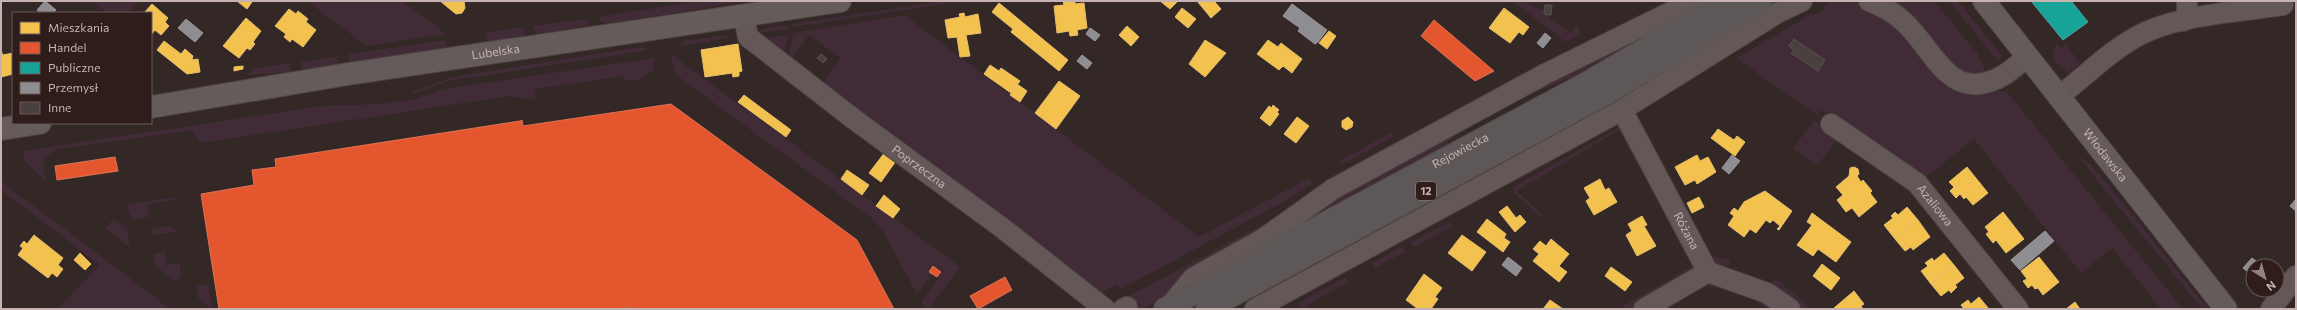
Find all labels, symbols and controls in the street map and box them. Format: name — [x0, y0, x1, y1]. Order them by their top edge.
legend — [12, 12, 152, 124]
text: Mieszkania — [48, 20, 109, 34]
text: Handel — [48, 40, 86, 54]
street label: Lubelska — [471, 41, 520, 62]
text: Publiczne — [48, 60, 101, 74]
text: Przemysł — [48, 80, 99, 94]
text: Inne — [48, 100, 71, 114]
street label: Włodawska — [2081, 125, 2131, 184]
street label: Rejowiecka — [1429, 129, 1490, 171]
street label: Poprzeczna — [890, 142, 949, 190]
street label: Azaliowa — [1915, 181, 1957, 228]
road number: 12 — [1416, 182, 1436, 200]
street label: Różana — [1672, 209, 1703, 252]
north arrow — [2245, 258, 2285, 298]
text: N — [2264, 279, 2279, 294]

